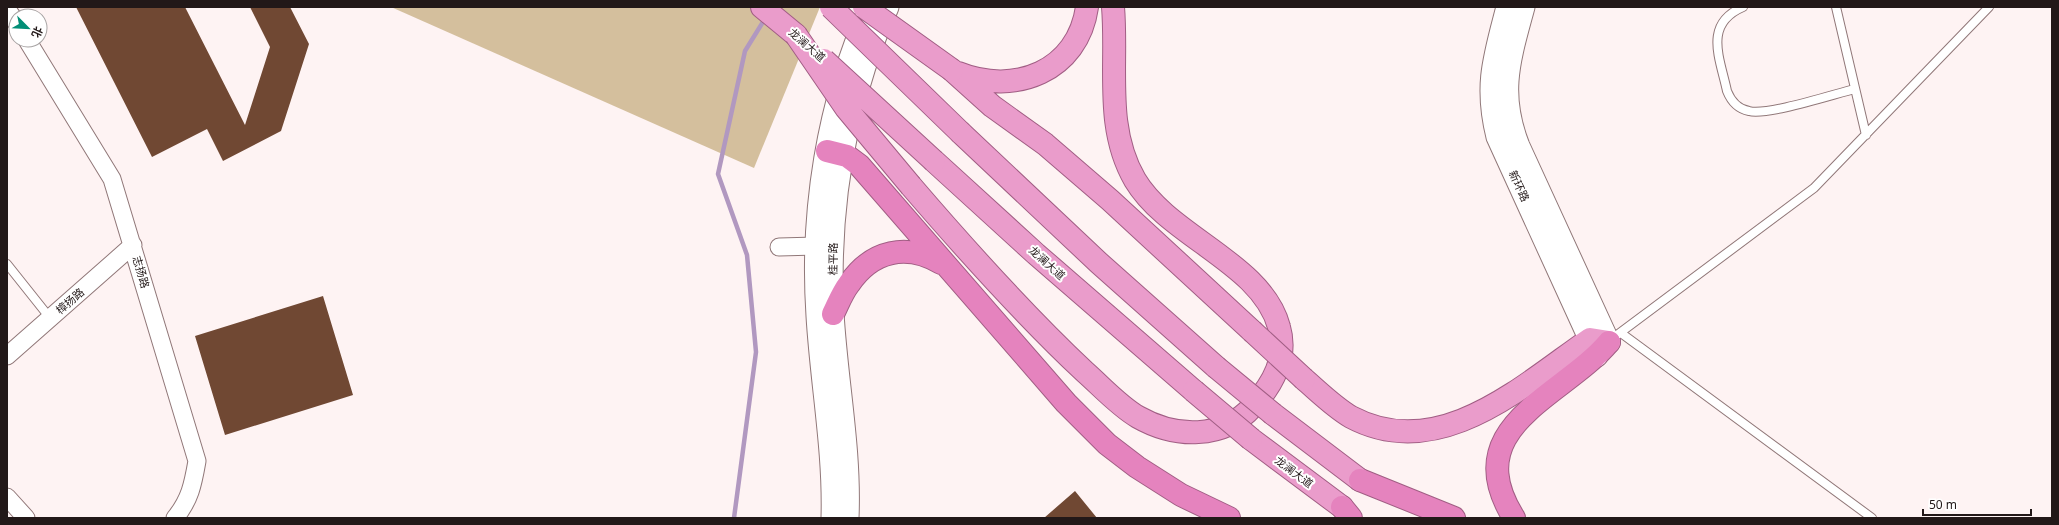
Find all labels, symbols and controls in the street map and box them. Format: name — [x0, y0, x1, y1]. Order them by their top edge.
north arrow — [8, 8, 48, 48]
text: 北 — [29, 24, 47, 40]
street label: 龙澜大道 — [786, 25, 829, 65]
street label: 新环路 — [1506, 168, 1533, 204]
street label: 桂平路 — [825, 242, 840, 276]
street label: 龙澜大道 — [1026, 242, 1069, 283]
street label: 志扬路 — [130, 254, 153, 290]
street label: 樟扬路 — [52, 284, 87, 317]
street label: 龙澜大道 — [1272, 452, 1316, 491]
scale bar — [1923, 491, 2031, 517]
text: 50 m — [1929, 496, 1957, 513]

